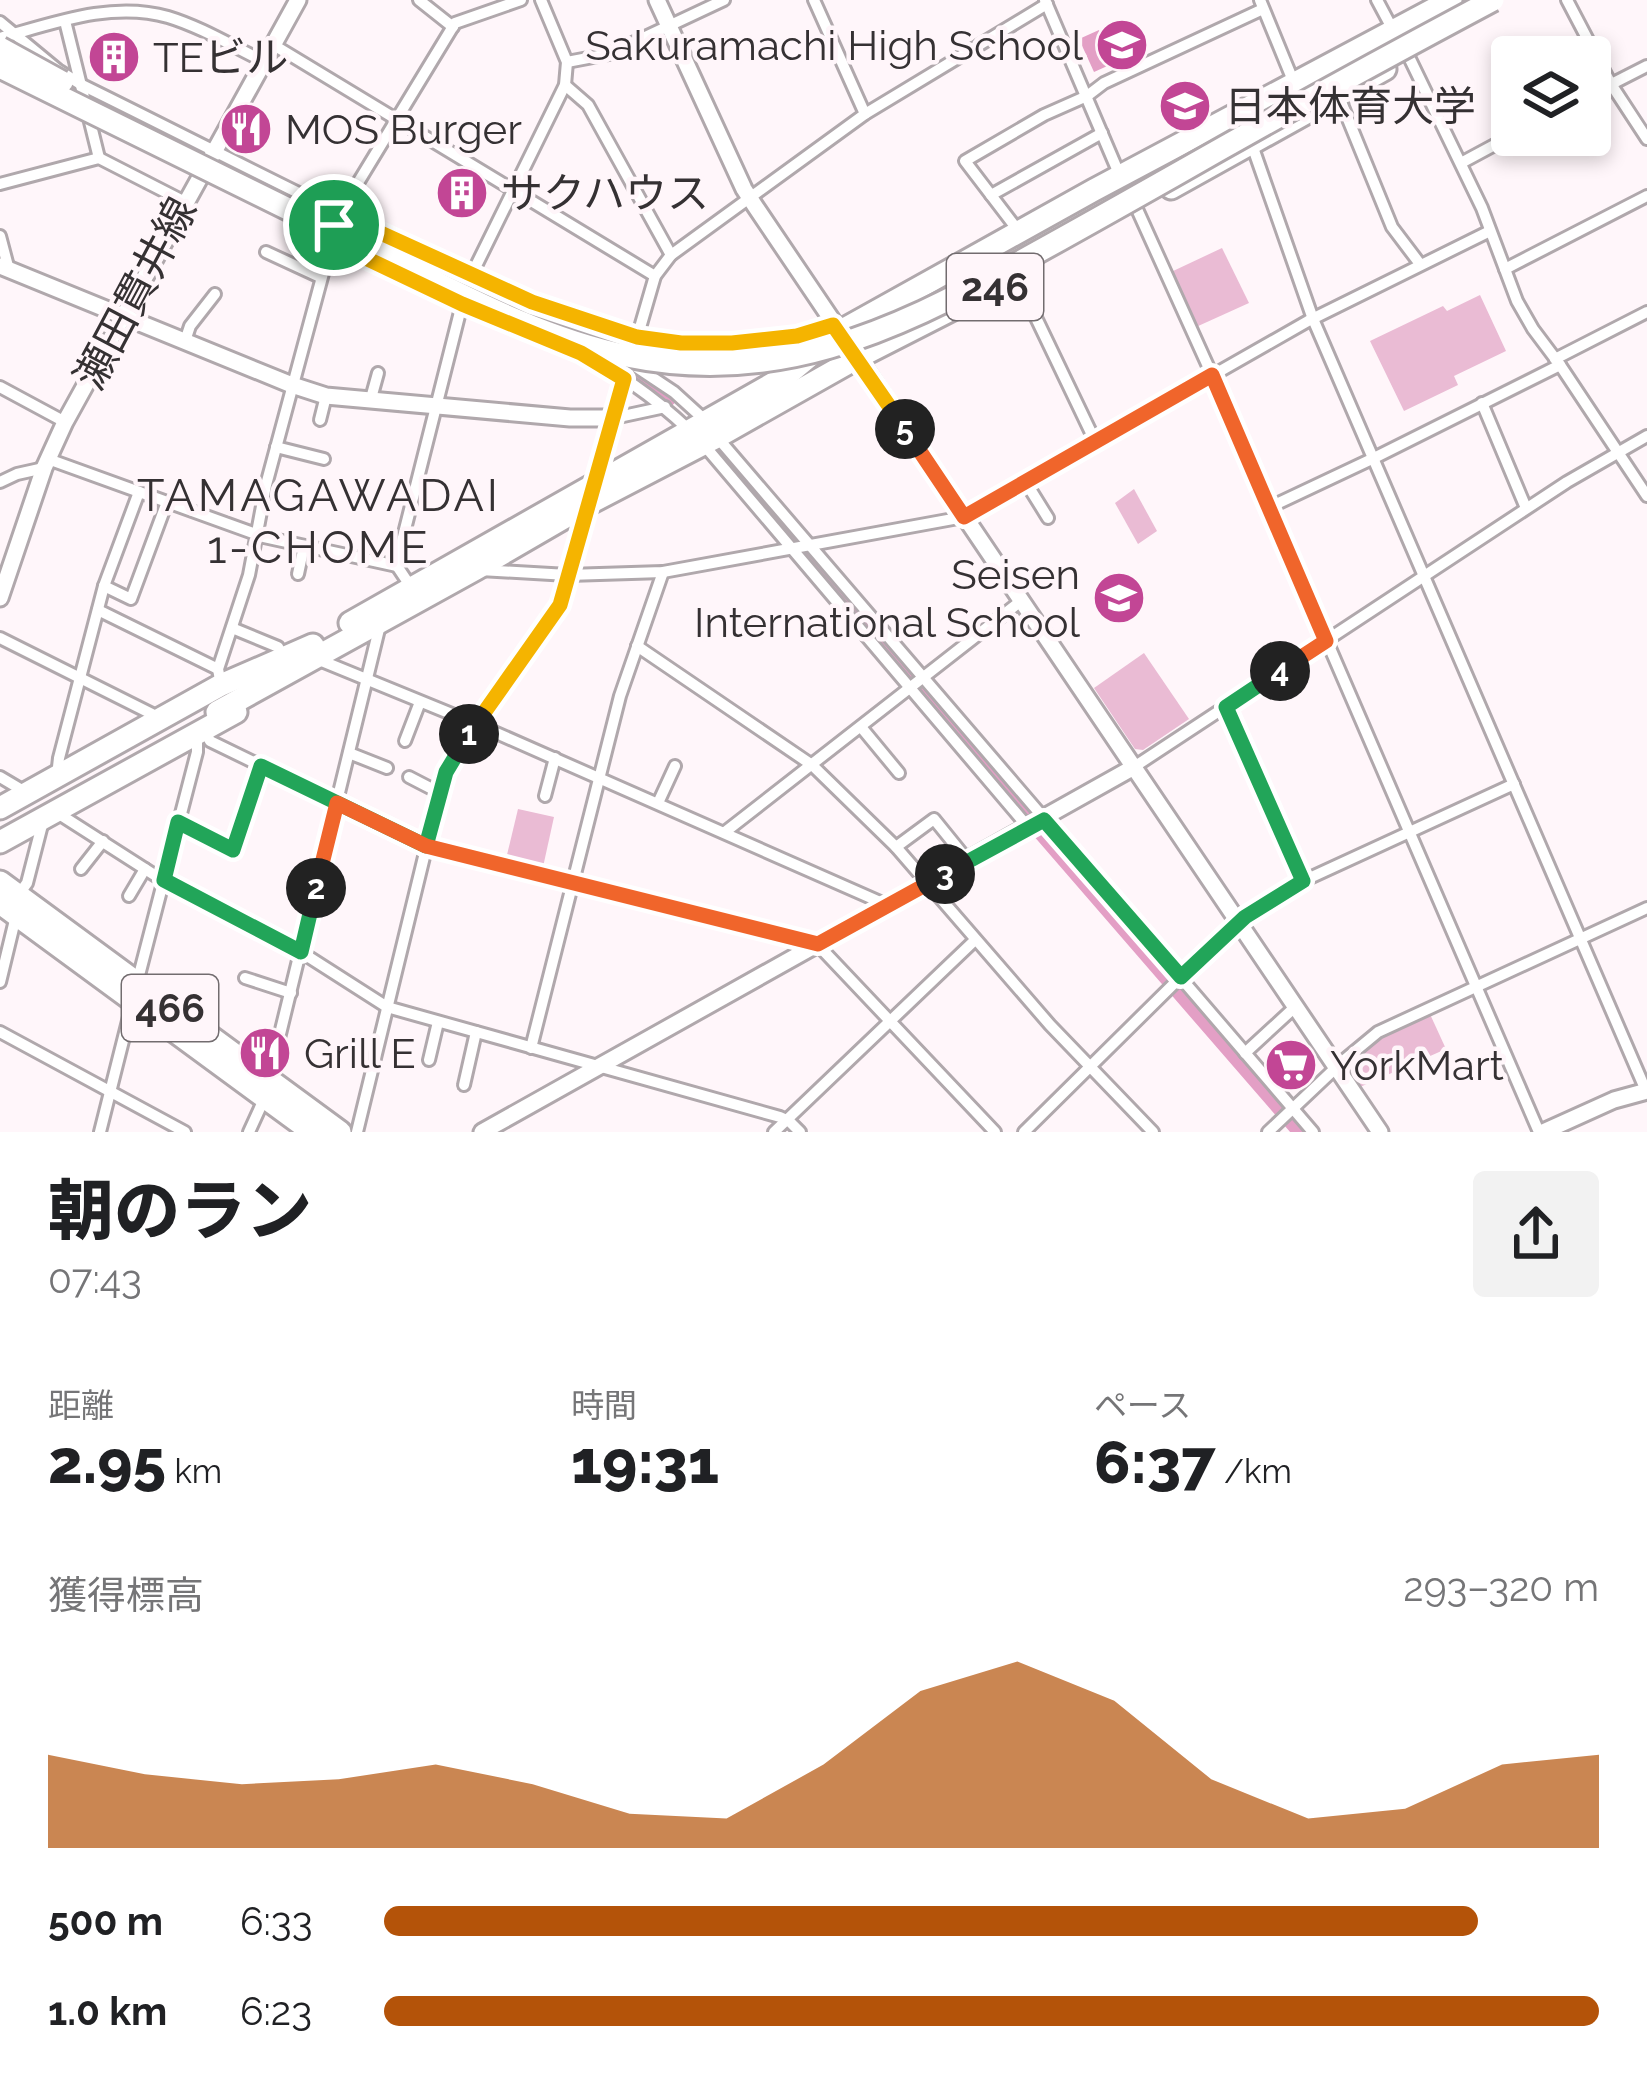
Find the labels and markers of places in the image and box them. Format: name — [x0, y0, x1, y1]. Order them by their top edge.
school or university icon: Sakuramachi High School — [1094, 17, 1150, 73]
place label: Sakuramachi High School — [585, 21, 1084, 70]
building icon: TEビル — [86, 29, 142, 85]
place label: TEビル — [153, 33, 288, 82]
school or university icon: 日本体育大学 — [1157, 78, 1213, 134]
place label: 日本体育大学 — [1224, 82, 1476, 131]
restaurant icon: MOS Burger — [218, 101, 274, 157]
place label: MOS Burger — [285, 105, 522, 154]
building icon: サクハウス — [434, 165, 490, 221]
place label: サクハウス — [501, 169, 709, 218]
pin — [283, 174, 385, 276]
pin: 5 — [875, 399, 935, 459]
place label: Seisen International School — [694, 550, 1081, 647]
school or university icon: Seisen International School — [1091, 570, 1147, 626]
pin: 4 — [1250, 641, 1310, 701]
pin: 1 — [439, 704, 499, 764]
pin: 3 — [915, 844, 975, 904]
pin: 2 — [286, 858, 346, 918]
restaurant icon: Grill E — [237, 1025, 293, 1081]
place label: Grill E — [304, 1029, 416, 1078]
supermarket icon: YorkMart — [1263, 1037, 1319, 1093]
place label: YorkMart — [1330, 1041, 1504, 1090]

